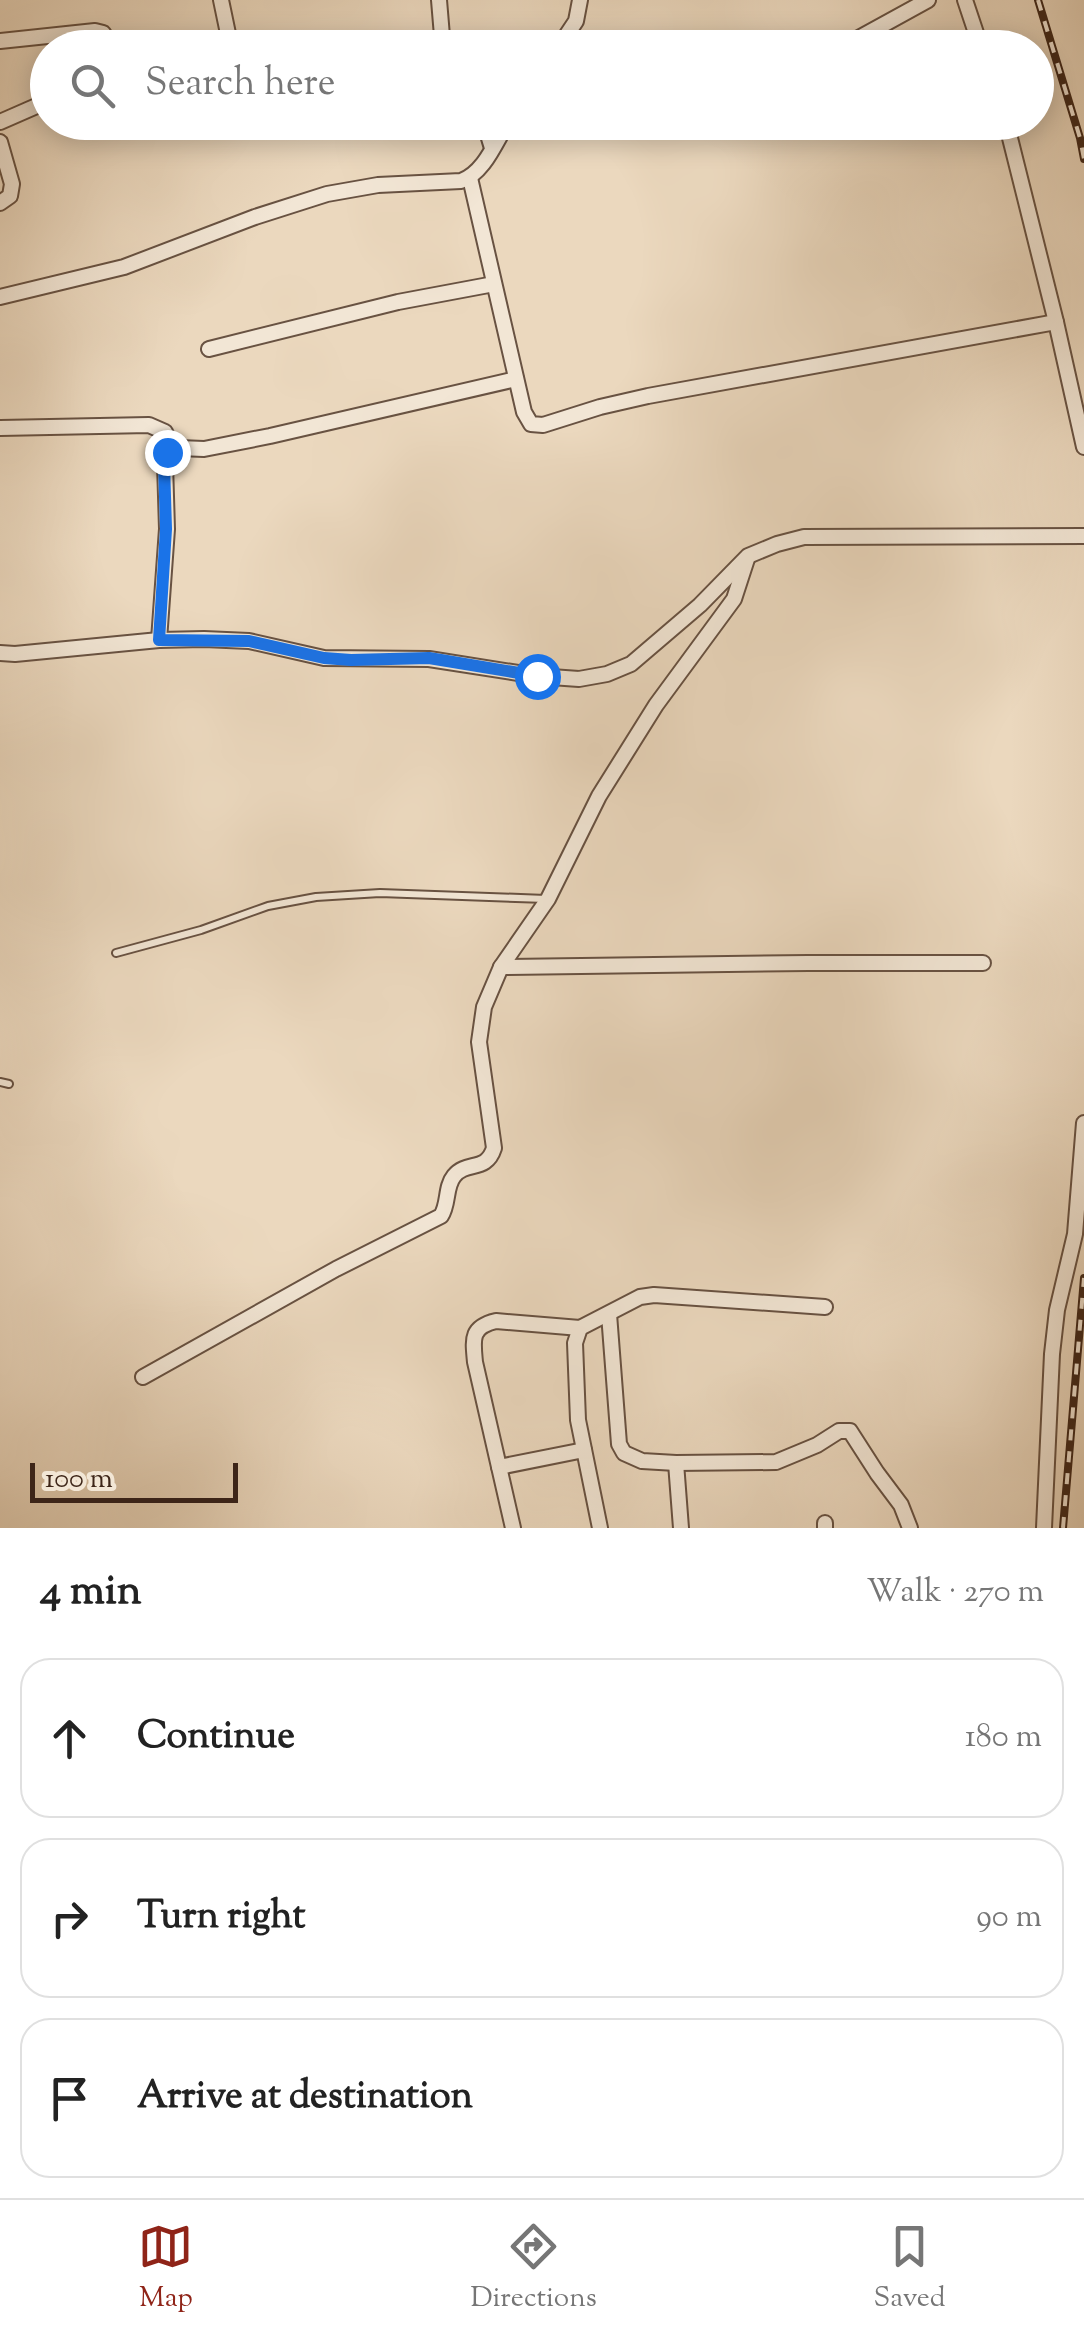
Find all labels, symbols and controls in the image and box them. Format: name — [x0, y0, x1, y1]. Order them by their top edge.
search box — [30, 30, 1054, 140]
icon: search — [65, 58, 120, 113]
text: Search here — [145, 58, 336, 112]
route end — [145, 430, 191, 476]
route start — [515, 654, 561, 700]
scale bar — [30, 1458, 238, 1502]
text: 100 m — [45, 1460, 113, 1500]
text: 4 min — [40, 1563, 142, 1623]
text: Walk · 270 m — [867, 1570, 1044, 1616]
icon: ahead — [42, 1711, 97, 1766]
text: Continue — [137, 1711, 295, 1765]
text: 180 m — [965, 1715, 1042, 1761]
icon: right — [42, 1891, 97, 1946]
text: Turn right — [137, 1891, 305, 1945]
text: 90 m — [976, 1895, 1042, 1941]
icon: arrive — [42, 2071, 97, 2126]
text: Arrive at destination — [137, 2071, 473, 2125]
tab: Map — [138, 2219, 193, 2319]
tab: Directions — [470, 2219, 597, 2319]
tab: Saved — [874, 2219, 946, 2319]

